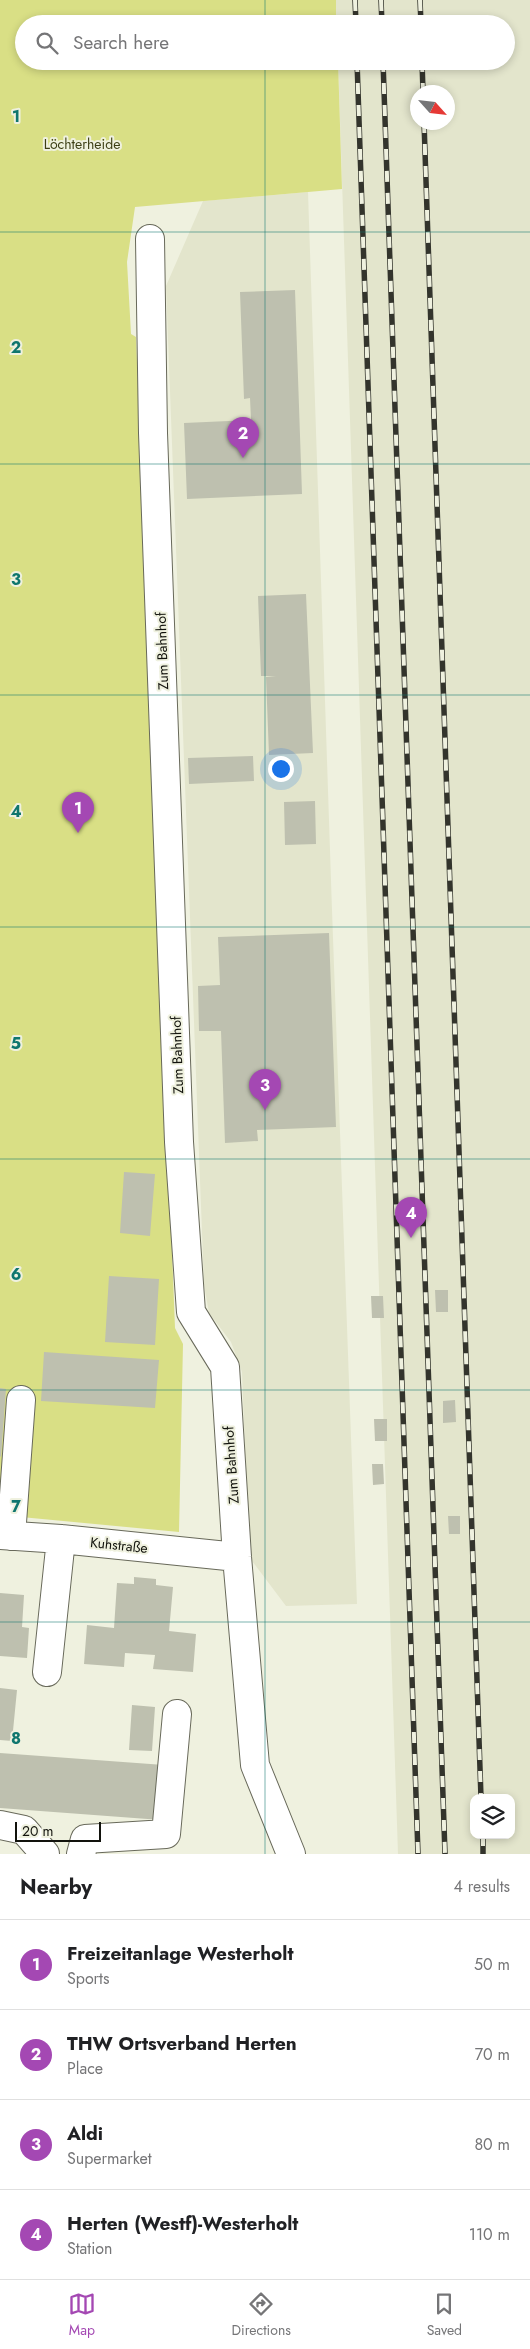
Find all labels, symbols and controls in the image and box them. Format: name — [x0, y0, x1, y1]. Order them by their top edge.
search box — [15, 15, 515, 70]
icon: search — [33, 29, 61, 57]
text: Search here — [73, 29, 169, 56]
north arrow — [410, 85, 455, 130]
text: 1 — [12, 105, 20, 128]
park label: Löchterheide — [44, 134, 120, 154]
text: 2 — [11, 336, 21, 359]
pin: 2 — [227, 417, 259, 458]
text: 3 — [11, 568, 21, 591]
street label: Zum Bahnhof — [151, 611, 173, 690]
your location — [268, 756, 294, 782]
pin: 1 — [62, 792, 94, 833]
text: 4 — [10, 800, 22, 823]
street label: Zum Bahnhof — [166, 1015, 188, 1094]
text: 5 — [11, 1032, 21, 1055]
pin: 3 — [249, 1069, 281, 1110]
pin: 4 — [395, 1197, 427, 1238]
text: 6 — [11, 1263, 21, 1286]
street label: Zum Bahnhof — [218, 1424, 244, 1505]
text: 7 — [11, 1495, 21, 1518]
street label: Kuhstraße — [89, 1532, 149, 1558]
text: 8 — [11, 1727, 21, 1750]
map controls — [470, 1794, 515, 1839]
button: layers — [470, 1794, 515, 1839]
scale bar — [15, 1819, 101, 1842]
text: 20 m — [22, 1821, 54, 1841]
text: Nearby — [20, 1872, 92, 1902]
text: 4 results — [454, 1875, 510, 1898]
text: Freizeitanlage Westerholt — [67, 1940, 294, 1967]
text: 1 — [32, 1953, 40, 1976]
text: 50 m — [474, 1953, 510, 1976]
text: Sports — [67, 1967, 109, 1990]
text: THW Ortsverband Herten — [67, 2030, 297, 2057]
text: 2 — [31, 2043, 41, 2066]
text: 70 m — [475, 2043, 510, 2066]
text: Place — [67, 2057, 103, 2080]
text: Aldi — [67, 2120, 103, 2147]
text: 3 — [31, 2133, 41, 2156]
text: 80 m — [474, 2133, 510, 2156]
text: Supermarket — [67, 2147, 152, 2170]
text: Herten (Westf)-Westerholt — [67, 2210, 298, 2237]
text: 4 — [30, 2223, 42, 2246]
text: 110 m — [469, 2223, 510, 2246]
text: Station — [67, 2237, 112, 2260]
tab: Map — [68, 2290, 96, 2340]
tab: Directions — [232, 2290, 291, 2340]
tab: Saved — [427, 2290, 462, 2340]

